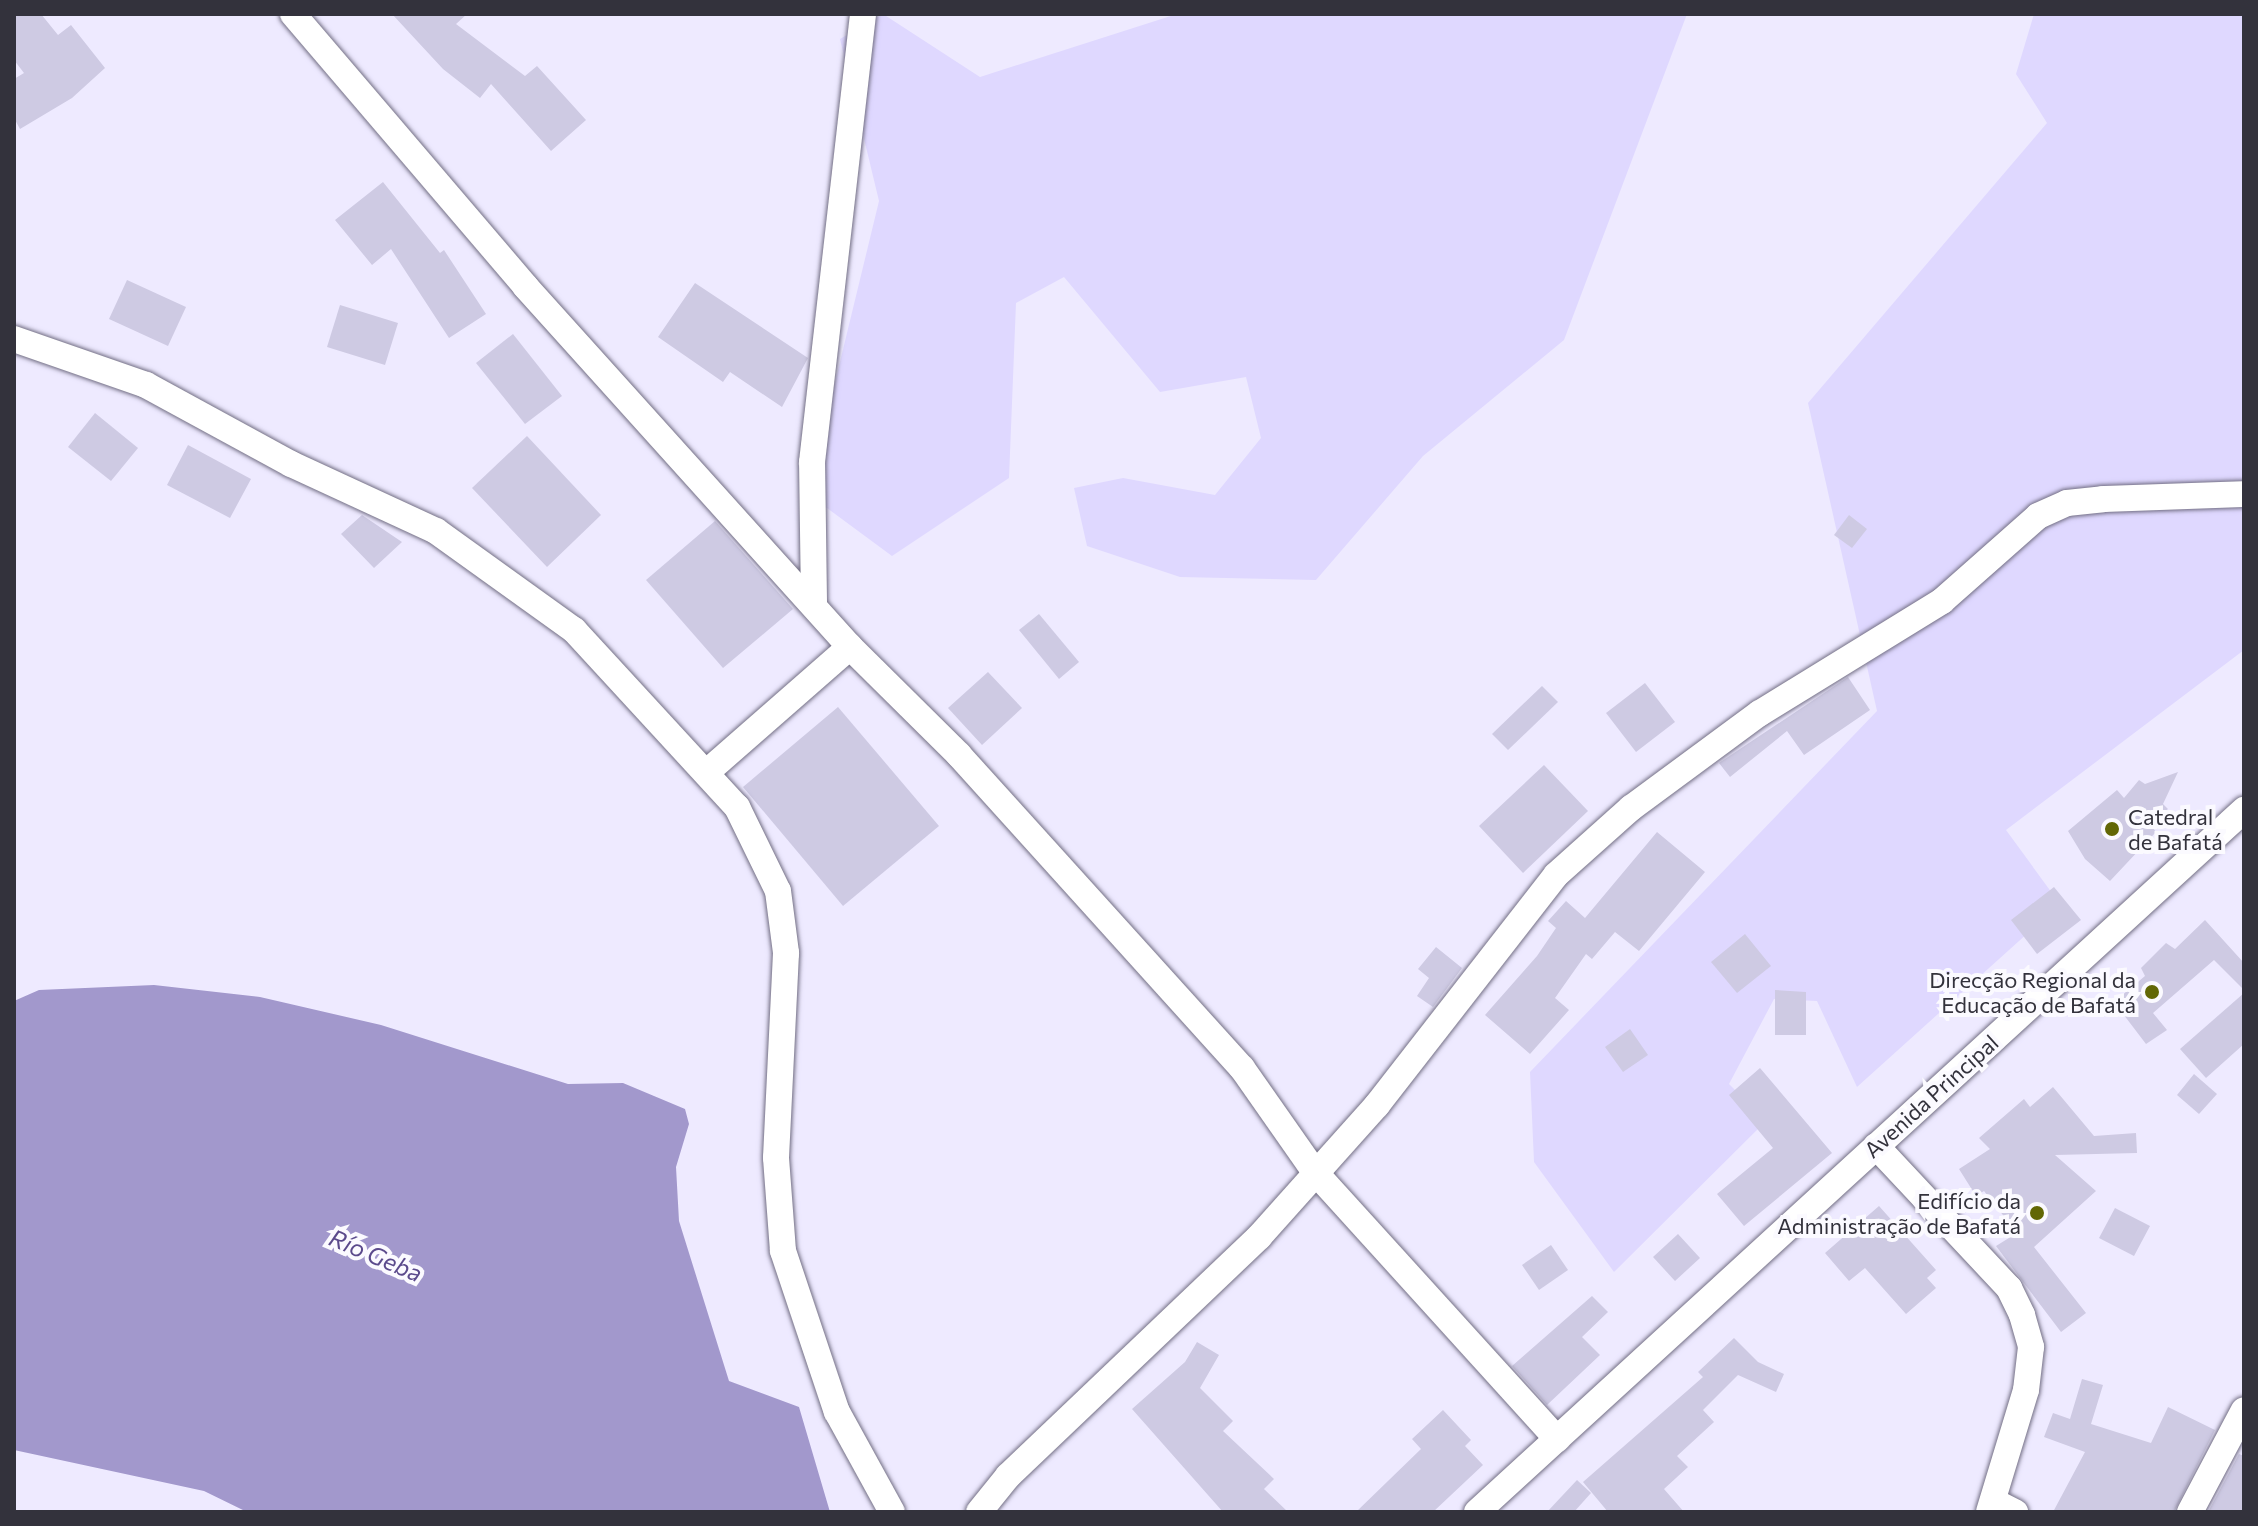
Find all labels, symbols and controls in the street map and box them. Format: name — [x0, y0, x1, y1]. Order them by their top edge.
place label: Catedral de Bafatá — [2128, 803, 2223, 854]
marker: Catedral de Bafatá — [2103, 820, 2121, 838]
place label: Direcção Regional da Educação de Bafatá — [1929, 966, 2136, 1018]
marker: Direcção Regional da Educação de Bafatá — [2143, 983, 2161, 1001]
street label: Avenida Principal — [1859, 1029, 2003, 1163]
place label: Edifício da Administração de Bafatá — [1777, 1187, 2021, 1238]
marker: Edifício da Administração de Bafatá — [2028, 1204, 2046, 1222]
water label: Río Geba — [325, 1223, 427, 1287]

